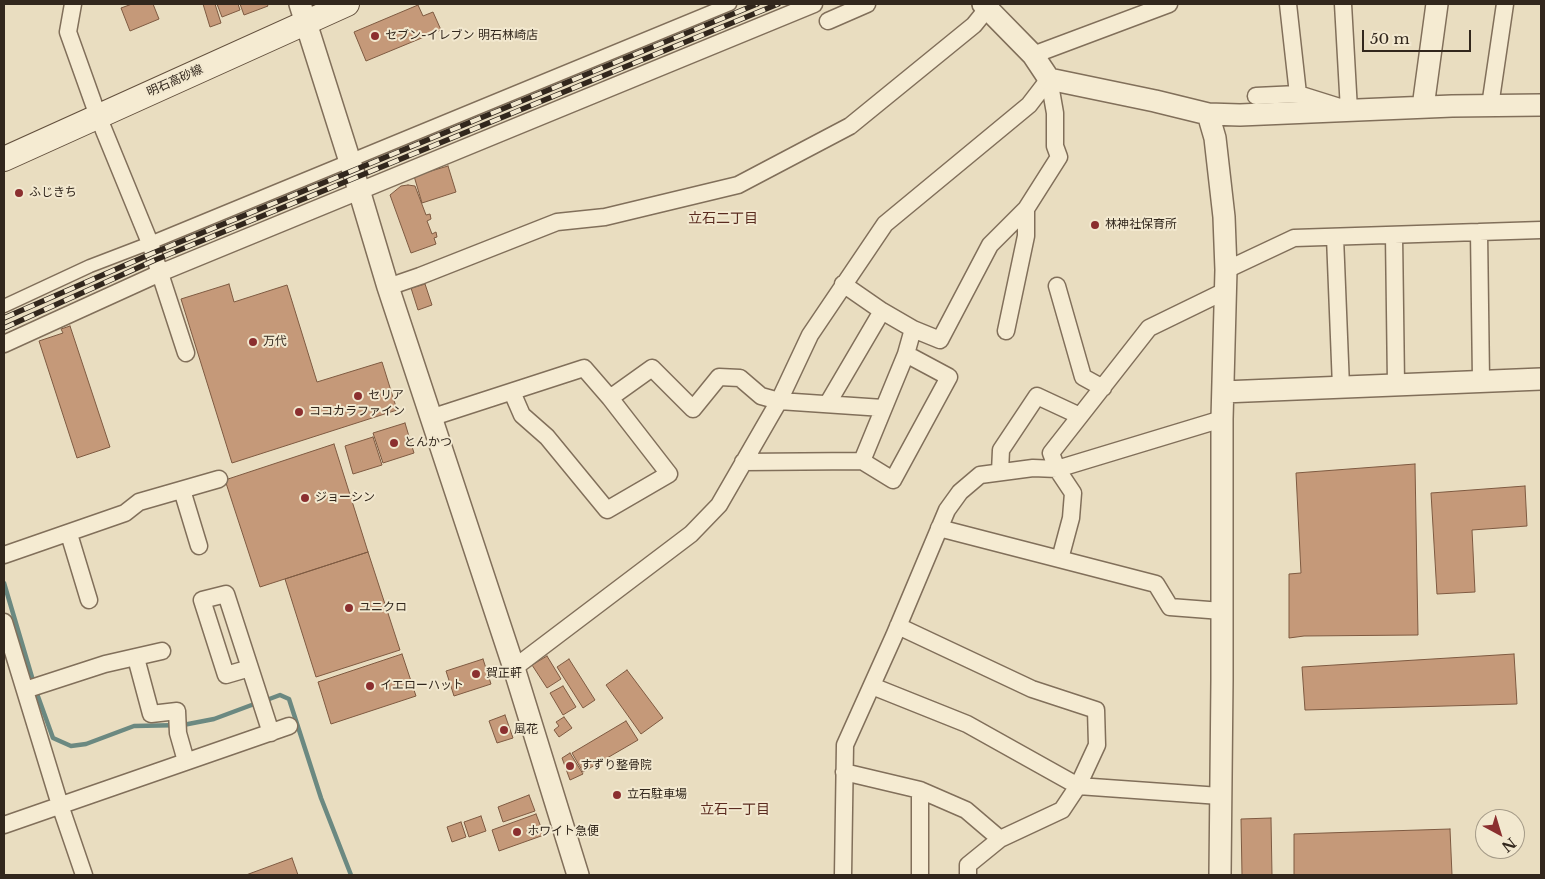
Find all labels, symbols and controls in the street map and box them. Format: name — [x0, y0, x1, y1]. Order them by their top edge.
scale bar — [1365, 20, 1474, 52]
place label: セブン-イレブン 明石林崎店 — [385, 29, 538, 43]
text: 50 m — [1370, 29, 1410, 48]
marker: セブン-イレブン 明石林崎店 — [369, 30, 381, 42]
street label: 明石高砂線 — [145, 62, 205, 100]
place label: ふじきち — [29, 186, 77, 200]
marker: ふじきち — [13, 187, 25, 199]
district label: 立石二丁目 — [688, 211, 758, 227]
place label: 林神社保育所 — [1105, 218, 1177, 232]
marker: 林神社保育所 — [1089, 219, 1101, 231]
place label: 万代 — [263, 335, 287, 349]
marker: 万代 — [247, 336, 259, 348]
place label: セリア — [368, 389, 404, 403]
marker: セリア — [352, 390, 364, 402]
place label: ココカラファイン — [309, 405, 405, 419]
marker: ココカラファイン — [293, 406, 305, 418]
place label: とんかつ — [404, 436, 452, 450]
marker: とんかつ — [388, 437, 400, 449]
place label: ジョーシン — [315, 491, 375, 505]
marker: ジョーシン — [299, 492, 311, 504]
place label: ユニクロ — [359, 601, 407, 615]
marker: ユニクロ — [343, 602, 355, 614]
place label: 賀正軒 — [486, 667, 522, 681]
marker: 賀正軒 — [470, 668, 482, 680]
place label: イエローハット — [380, 679, 464, 693]
marker: イエローハット — [364, 680, 376, 692]
place label: 風花 — [514, 723, 538, 737]
marker: 風花 — [498, 724, 510, 736]
place label: すずり整骨院 — [580, 759, 652, 773]
marker: すずり整骨院 — [564, 760, 576, 772]
place label: 立石駐車場 — [627, 788, 687, 802]
marker: 立石駐車場 — [611, 789, 623, 801]
district label: 立石一丁目 — [700, 802, 770, 818]
north arrow — [1475, 809, 1525, 859]
place label: ホワイト急便 — [527, 825, 599, 839]
marker: ホワイト急便 — [511, 826, 523, 838]
text: N — [1498, 834, 1520, 856]

